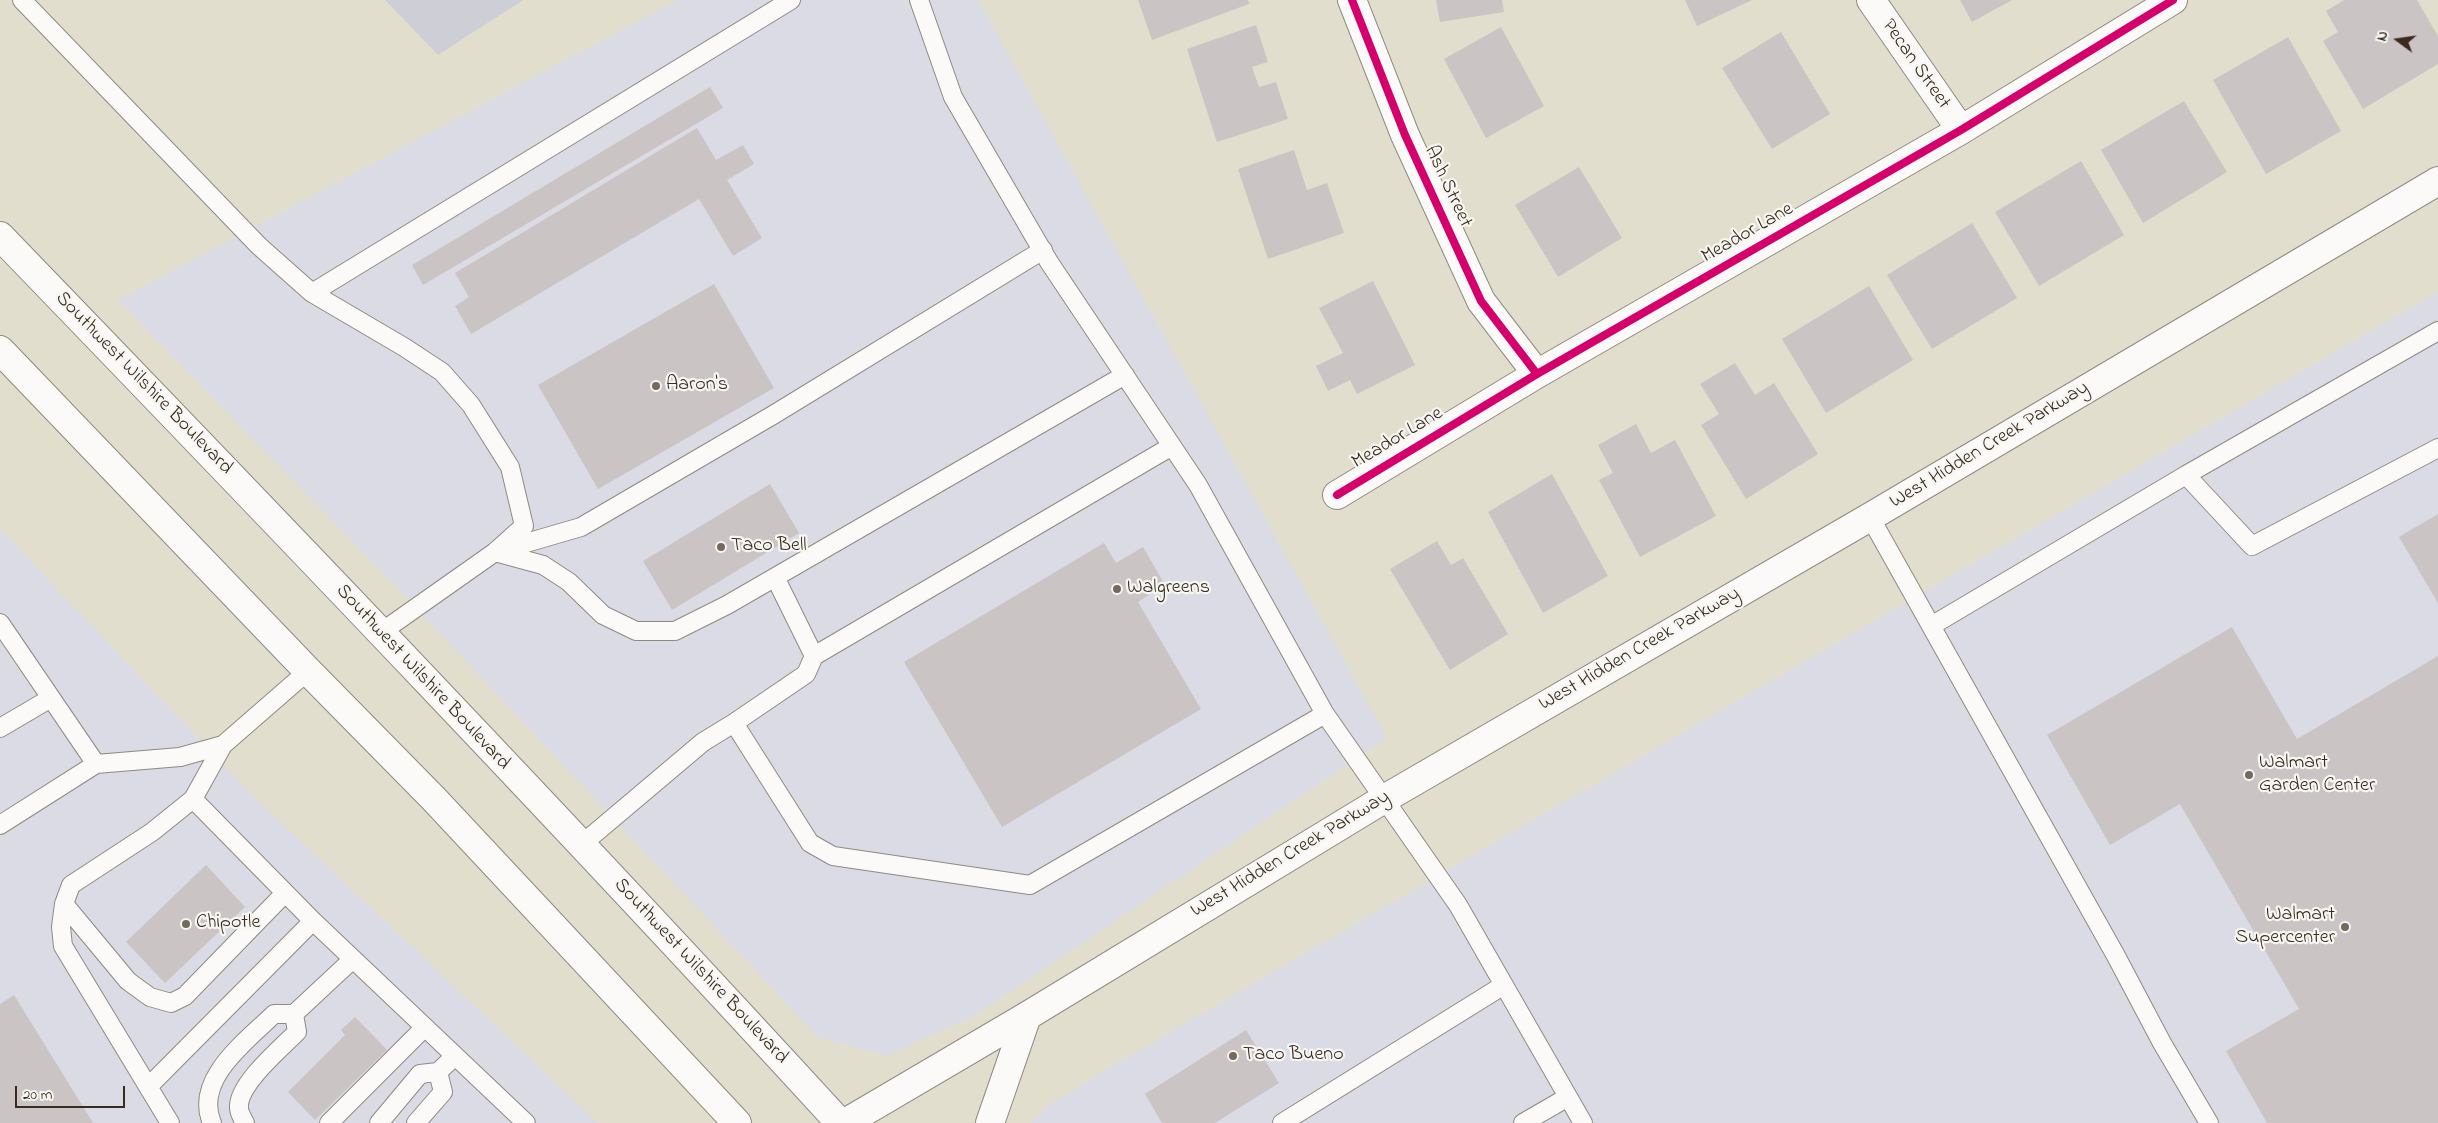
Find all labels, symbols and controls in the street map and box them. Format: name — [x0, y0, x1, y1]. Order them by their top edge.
street label: Pecan Street — [1875, 15, 1955, 115]
north arrow — [2373, 15, 2423, 65]
text: N — [2372, 29, 2394, 43]
street label: Ash Street — [1418, 142, 1476, 232]
street label: Meador Lane — [1698, 198, 1798, 270]
street label: Southwest Wilshire Boulevard — [49, 287, 237, 481]
place label: Aaron's — [666, 374, 728, 398]
street label: West Hidden Creek Parkway — [1886, 377, 2094, 515]
marker: Aaron's — [650, 380, 662, 392]
street label: Meador Lane — [1348, 403, 1448, 475]
place label: Taco Bell — [731, 535, 807, 559]
marker: Taco Bell — [715, 541, 727, 553]
place label: Walgreens — [1127, 577, 1210, 601]
street label: Southwest Wilshire Boulevard — [330, 580, 514, 776]
marker: Walgreens — [1111, 583, 1123, 595]
street label: West Hidden Creek Parkway — [1535, 583, 1745, 717]
place label: Walmart Garden Center — [2259, 752, 2375, 799]
marker: Walmart Garden Center — [2243, 769, 2255, 781]
street label: West Hidden Creek Parkway — [1187, 786, 1395, 924]
street label: Southwest Wilshire Boulevard — [608, 874, 792, 1070]
place label: Walmart Supercenter — [2235, 904, 2335, 951]
place label: Chipotle — [196, 912, 260, 936]
marker: Chipotle — [180, 918, 192, 930]
marker: Walmart Supercenter — [2339, 921, 2351, 933]
place label: Taco Bueno — [1243, 1044, 1344, 1068]
marker: Taco Bueno — [1227, 1050, 1239, 1062]
scale bar — [18, 1076, 128, 1108]
text: 20 m — [23, 1084, 52, 1106]

